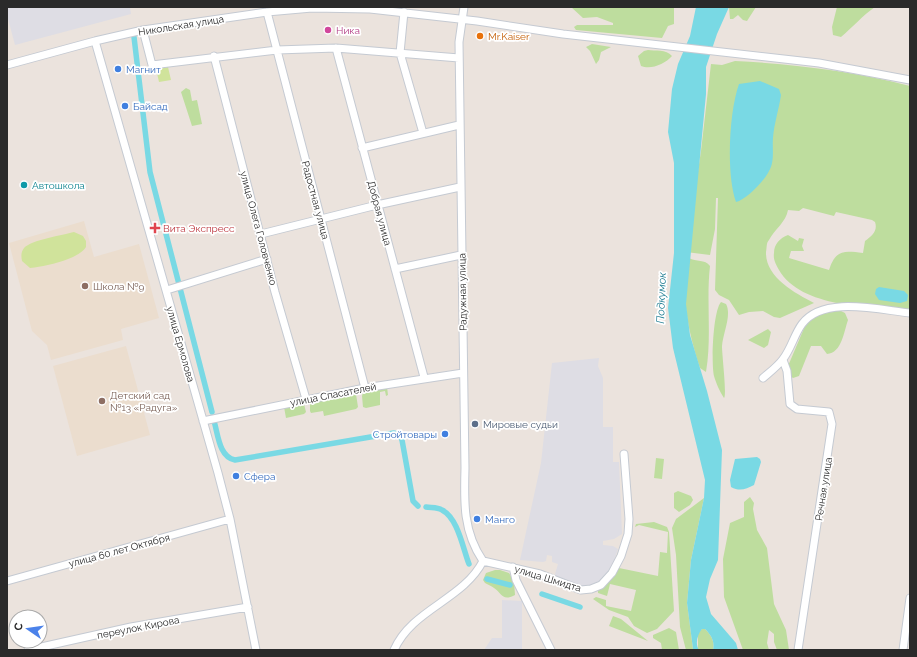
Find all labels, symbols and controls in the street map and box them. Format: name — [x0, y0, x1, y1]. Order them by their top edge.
street label: Никольская улица — [137, 13, 225, 38]
marker: Ника — [323, 25, 333, 35]
place label: Ника — [336, 25, 360, 36]
marker: Mr.Kaiser — [475, 31, 485, 41]
place label: Mr.Kaiser — [488, 31, 530, 42]
marker: Магнит — [113, 64, 123, 74]
place label: Магнит — [126, 64, 161, 75]
marker: Байсад — [120, 101, 130, 111]
place label: Байсад — [133, 101, 168, 112]
street label: Радостная улица — [300, 160, 331, 241]
street label: улица Олега Головченко — [238, 170, 279, 286]
street label: Добрая улица — [366, 179, 393, 247]
marker: Автошкола — [19, 180, 29, 190]
place label: Автошкола — [32, 180, 85, 191]
marker: Вита Экспресс — [150, 223, 160, 233]
place label: Вита Экспресс — [163, 223, 235, 234]
street label: Радужная улица — [456, 253, 469, 331]
water label: Подкумок — [654, 272, 669, 324]
marker: Школа №9 — [80, 281, 90, 291]
place label: Школа №9 — [93, 281, 144, 292]
street label: улица Ермолова — [164, 305, 197, 383]
street label: улица Спасателей — [289, 381, 377, 408]
place label: Детский сад №13 «Радуга» — [110, 390, 178, 413]
marker: Детский сад №13 «Радуга» — [97, 396, 107, 406]
marker: Мировые судьи — [470, 419, 480, 429]
place label: Мировые судьи — [483, 419, 558, 430]
place label: Стройтовары — [373, 429, 437, 440]
marker: Стройтовары — [440, 429, 450, 439]
street label: Речная улица — [813, 456, 834, 522]
marker: Сфера — [231, 471, 241, 481]
place label: Сфера — [244, 471, 275, 482]
marker: Манго — [472, 514, 482, 524]
place label: Манго — [485, 514, 515, 525]
street label: улица 60 лет Октября — [67, 532, 171, 569]
street label: улица Шмидта — [513, 563, 583, 594]
north arrow — [8, 609, 48, 649]
street label: переулок Кирова — [96, 614, 180, 641]
text: С — [12, 621, 26, 632]

